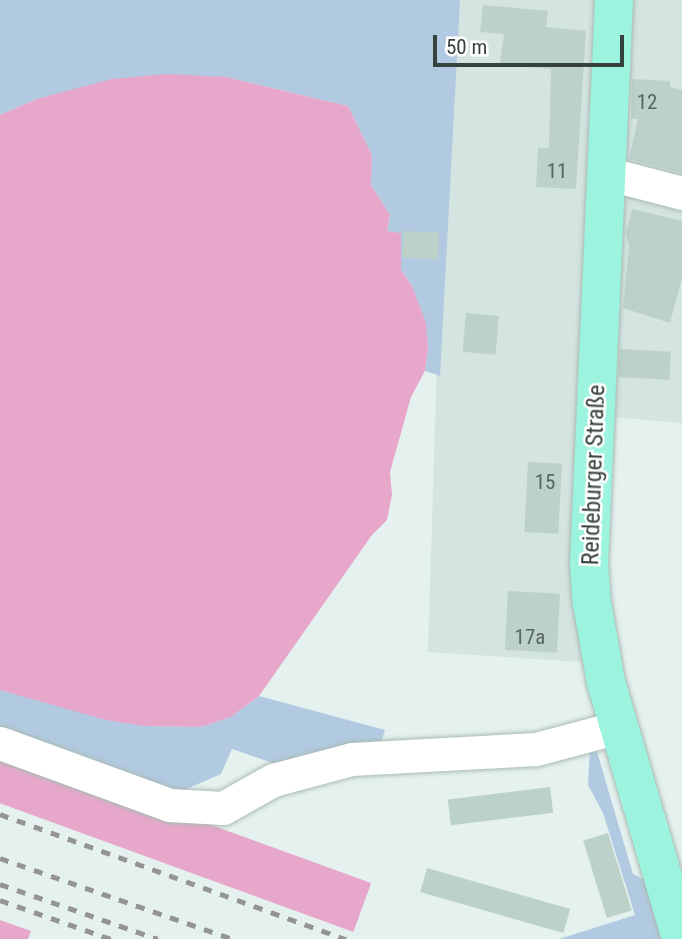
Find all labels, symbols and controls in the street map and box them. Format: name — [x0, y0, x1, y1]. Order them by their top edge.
scale bar — [437, 21, 628, 65]
text: 50 m — [446, 35, 487, 59]
house number: 12 — [637, 89, 657, 115]
house number: 11 — [547, 158, 567, 184]
street label: Reideburger Straße — [576, 384, 612, 566]
house number: 15 — [535, 469, 555, 495]
house number: 17a — [515, 624, 545, 650]

